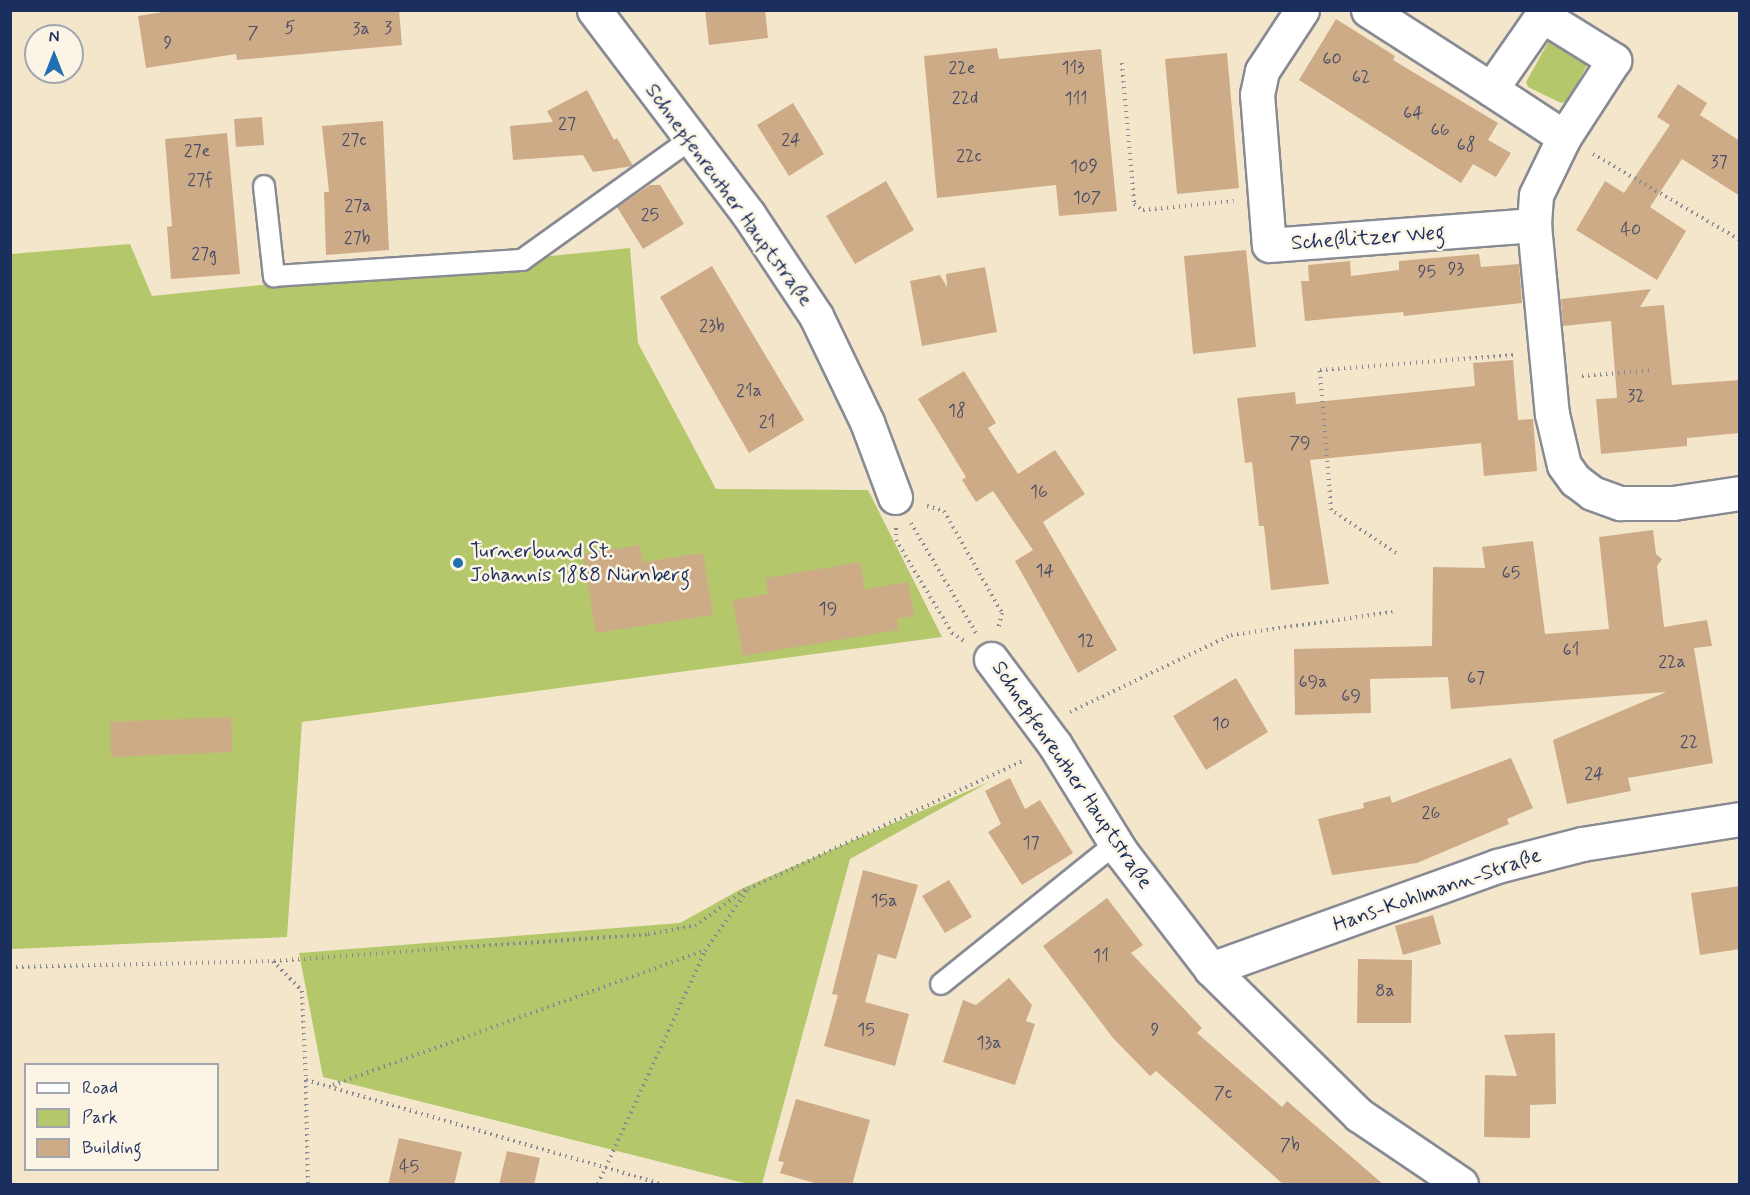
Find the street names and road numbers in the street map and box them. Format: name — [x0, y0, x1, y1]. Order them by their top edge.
street label: Schnepfenreuther Hauptstraße — [640, 80, 818, 310]
street label: Scheßlitzer Weg — [1290, 220, 1446, 256]
street label: Schnepfenreuther Hauptstraße — [987, 657, 1157, 893]
street label: Hans-Kohlmann-Straße — [1330, 843, 1544, 937]

